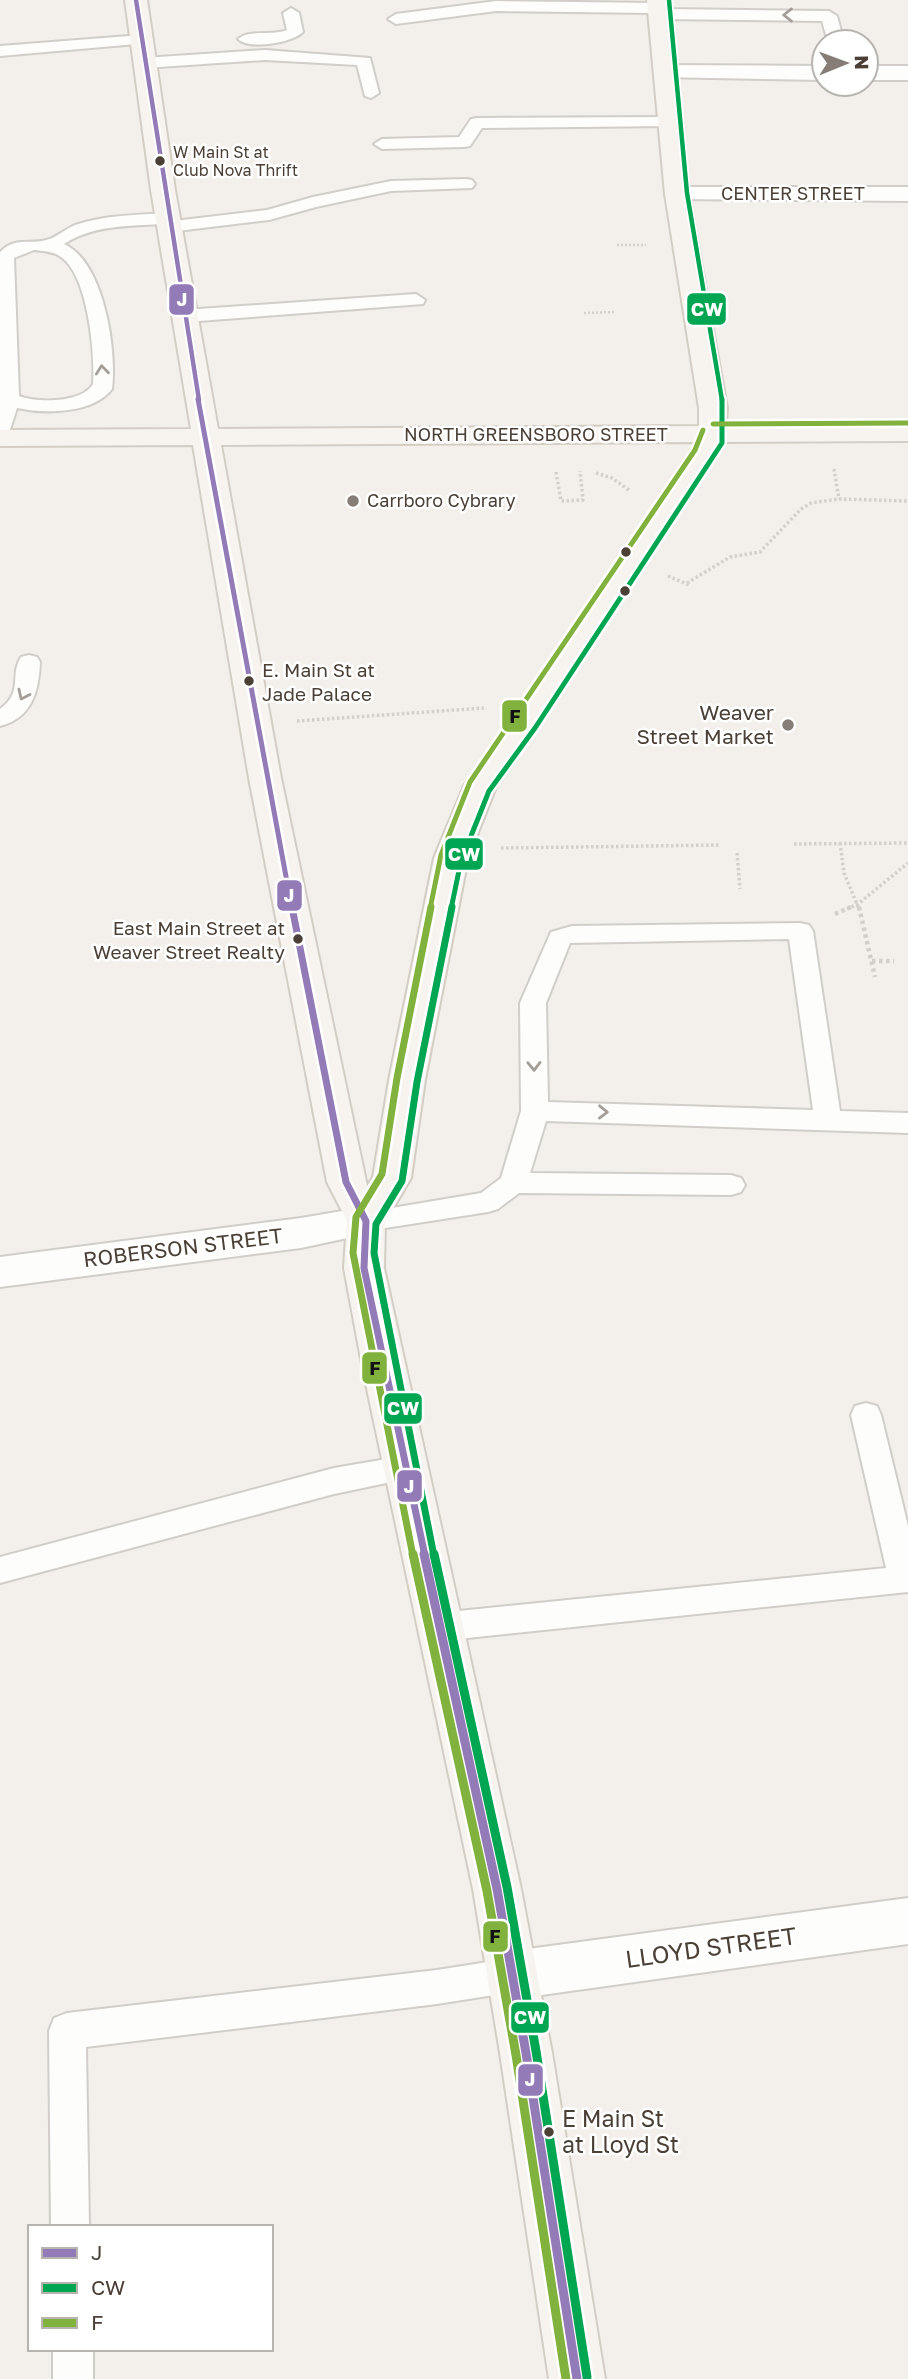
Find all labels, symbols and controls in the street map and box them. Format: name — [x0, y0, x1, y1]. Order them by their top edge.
one-way arrow — [782, 7, 793, 23]
north arrow — [810, 28, 880, 98]
text: N — [851, 55, 874, 70]
place label: W Main St at Club Nova Thrift — [173, 142, 298, 180]
marker: W Main St at Club Nova Thrift — [153, 154, 167, 168]
street label: CENTER STREET — [721, 182, 865, 204]
line badge: J — [168, 283, 195, 316]
text: J — [177, 287, 187, 310]
line badge: CW — [686, 292, 727, 326]
text: CW — [691, 297, 723, 320]
one-way arrow — [95, 364, 110, 375]
street label: NORTH GREENSBORO STREET — [404, 423, 668, 445]
place label: Carrboro Cybrary — [367, 489, 516, 511]
marker: Carrboro Cybrary — [345, 493, 361, 509]
unlabelled marker — [619, 545, 633, 559]
unlabelled marker — [618, 584, 632, 598]
place label: E. Main St at Jade Palace — [262, 658, 375, 705]
marker: E. Main St at Jade Palace — [242, 674, 256, 688]
one-way arrow — [18, 688, 31, 701]
line badge: F — [501, 699, 528, 733]
place label: Weaver Street Market — [636, 699, 774, 749]
text: F — [509, 704, 521, 727]
marker: Weaver Street Market — [780, 717, 796, 733]
line badge: CW — [444, 837, 484, 871]
text: CW — [448, 842, 480, 865]
line badge: J — [276, 879, 303, 912]
text: J — [284, 883, 294, 906]
place label: East Main Street at Weaver Street Realty — [93, 916, 285, 963]
marker: East Main Street at Weaver Street Realty — [291, 932, 305, 946]
one-way arrow — [526, 1062, 542, 1072]
one-way arrow — [598, 1104, 609, 1120]
street label: ROBERSON STREET — [82, 1222, 284, 1272]
line badge: F — [361, 1351, 388, 1385]
text: F — [369, 1356, 381, 1379]
line badge: CW — [383, 1392, 423, 1425]
text: CW — [387, 1396, 419, 1419]
line badge: J — [396, 1469, 423, 1503]
text: J — [404, 1474, 414, 1497]
line badge: F — [482, 1920, 509, 1953]
street label: LLOYD STREET — [623, 1920, 798, 1973]
text: F — [489, 1924, 501, 1947]
line badge: CW — [510, 2001, 550, 2034]
text: CW — [514, 2005, 546, 2028]
line badge: J — [517, 2063, 544, 2097]
text: J — [525, 2067, 535, 2090]
place label: E Main St at Lloyd St — [562, 2104, 679, 2158]
marker: E Main St at Lloyd St — [542, 2125, 556, 2139]
legend — [28, 2225, 273, 2351]
text: J — [91, 2239, 103, 2265]
text: CW — [91, 2274, 125, 2300]
text: F — [91, 2309, 104, 2335]

